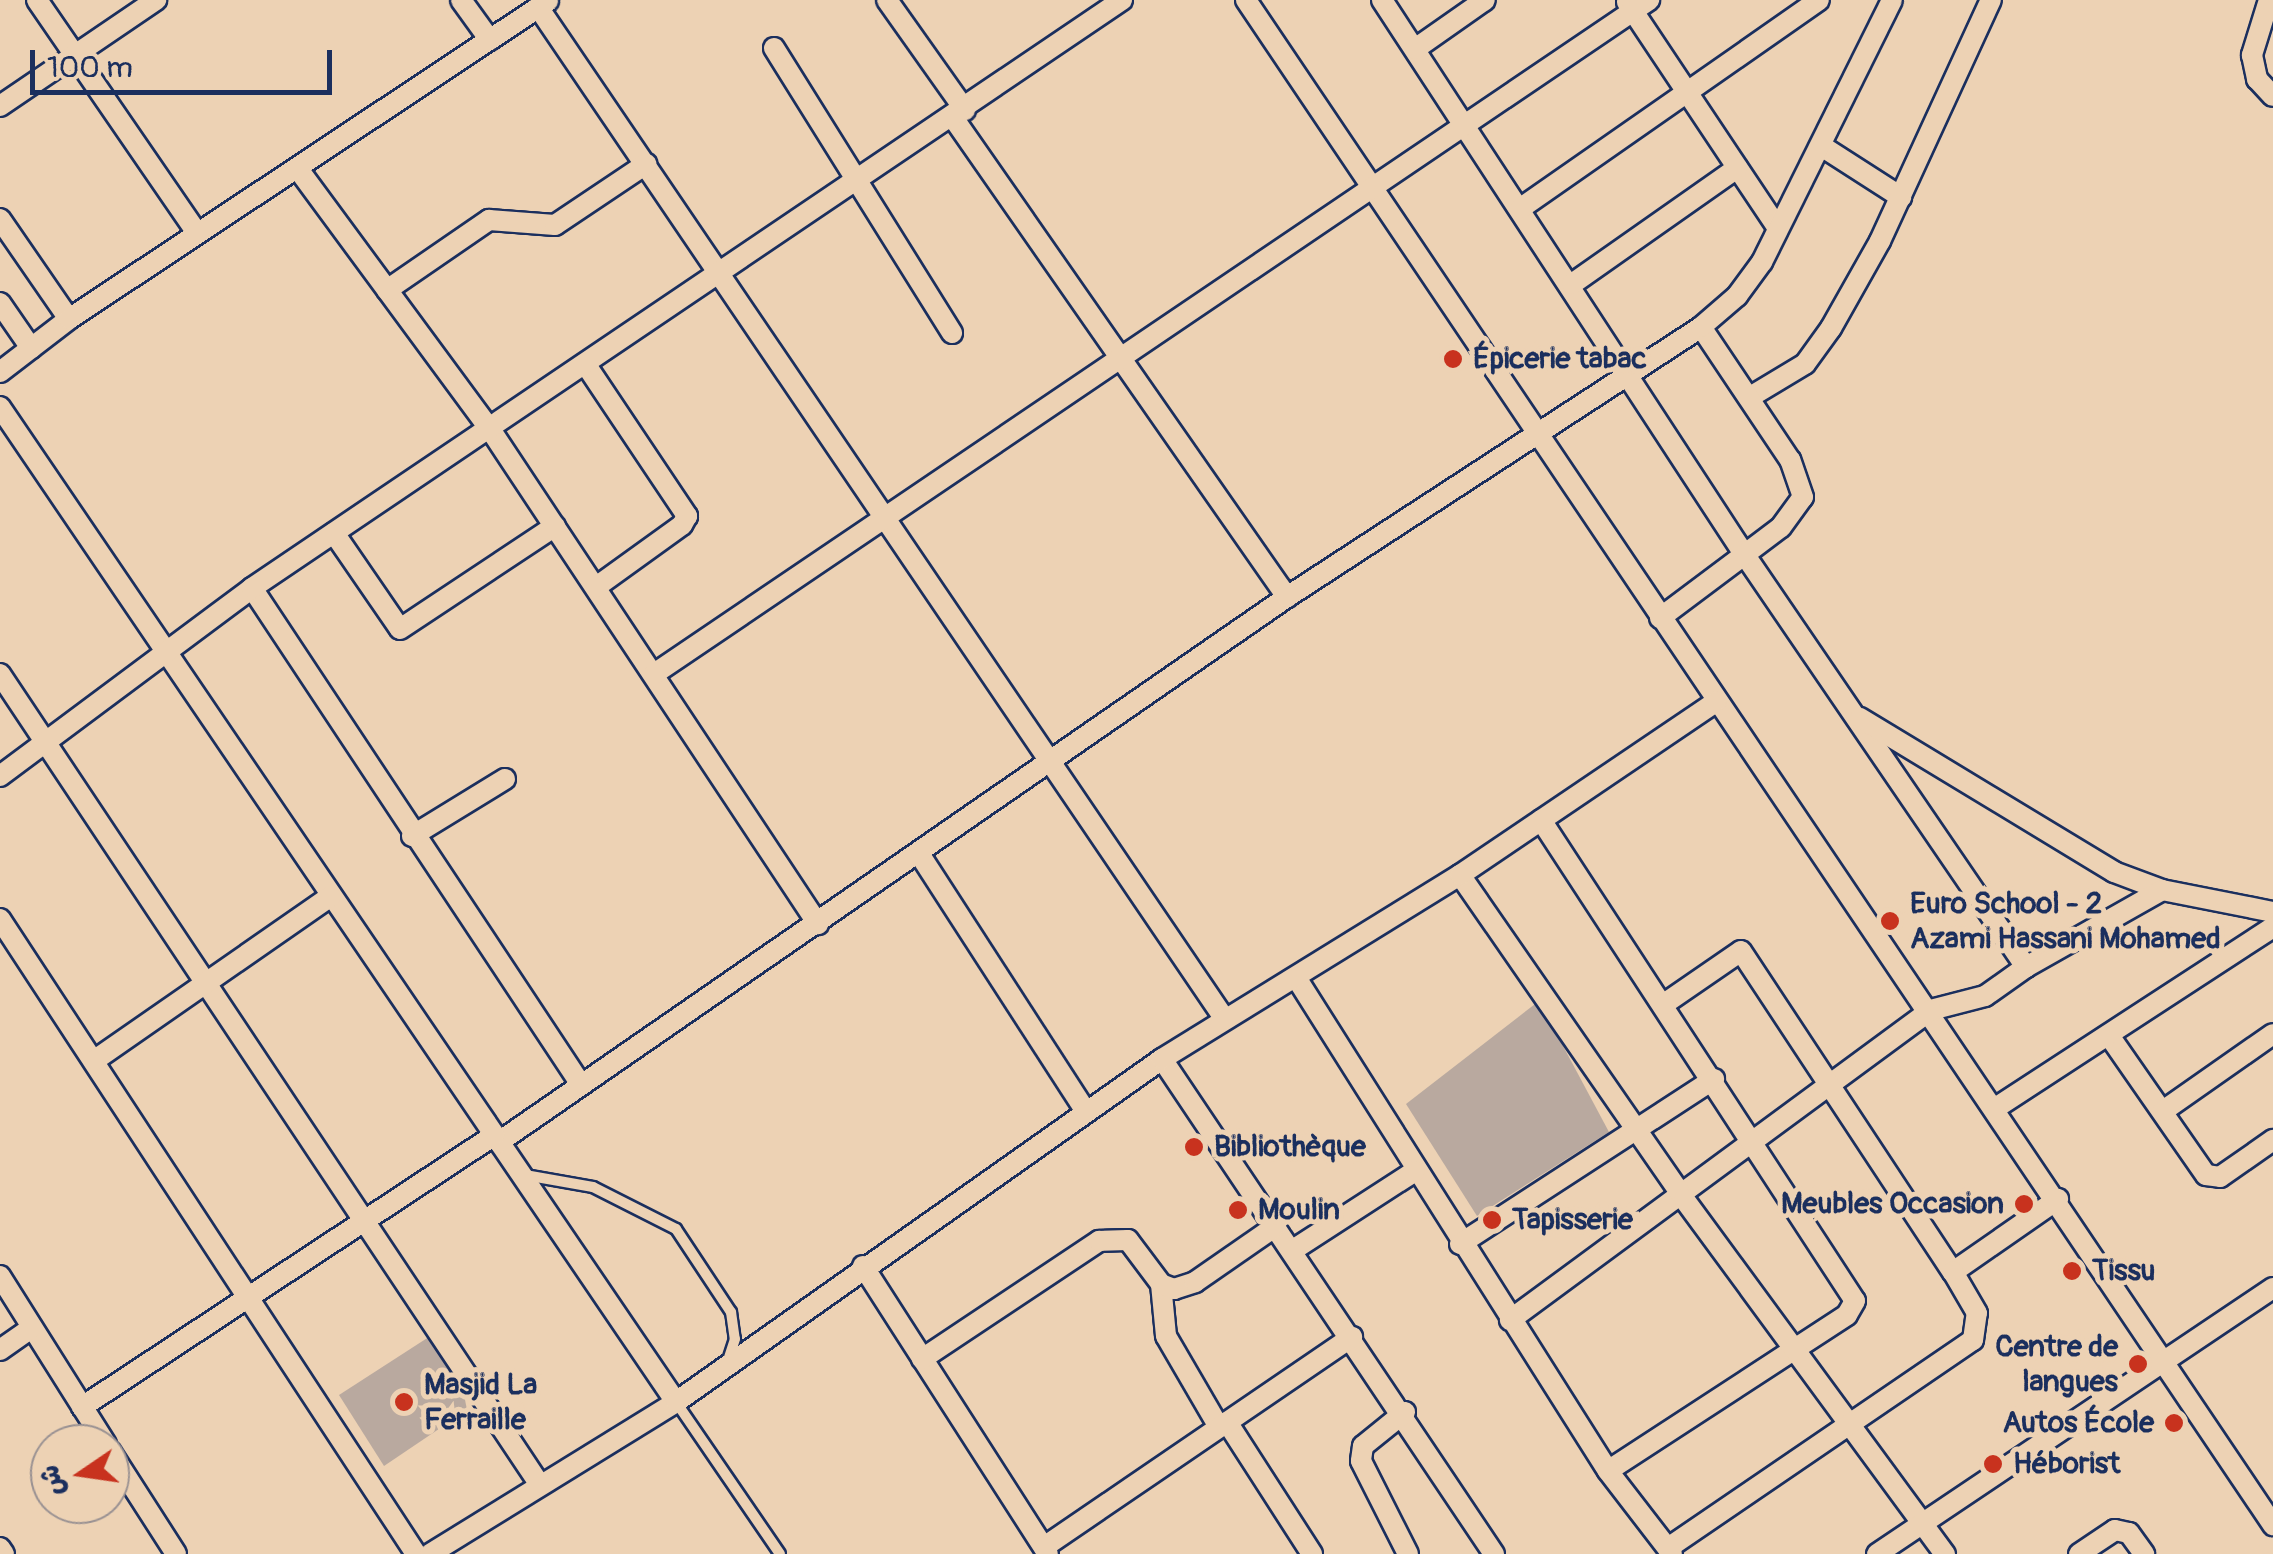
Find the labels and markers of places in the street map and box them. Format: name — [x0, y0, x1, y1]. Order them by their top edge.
place label: Épicerie tabac — [1473, 341, 1647, 377]
marker: Épicerie tabac — [1442, 348, 1464, 370]
place label: Euro School - 2 Azami Hassani Mohamed — [1910, 886, 2221, 956]
marker: Euro School - 2 Azami Hassani Mohamed — [1879, 910, 1901, 932]
place label: Bibliothèque — [1214, 1129, 1366, 1165]
marker: Bibliothèque — [1183, 1136, 1205, 1158]
place label: Meubles Occasion — [1781, 1186, 2004, 1222]
place label: Moulin — [1258, 1192, 1340, 1228]
marker: Meubles Occasion — [2013, 1193, 2035, 1215]
marker: Moulin — [1227, 1199, 1249, 1221]
place label: Tapisserie — [1512, 1202, 1633, 1238]
marker: Tapisserie — [1481, 1209, 1503, 1231]
place label: Tissu — [2092, 1253, 2155, 1289]
marker: Tissu — [2061, 1260, 2083, 1282]
place label: Centre de langues — [1995, 1329, 2118, 1400]
marker: Centre de langues — [2127, 1353, 2149, 1375]
place label: Masjid La Ferraille — [424, 1367, 537, 1438]
marker: Masjid La Ferraille — [393, 1391, 415, 1413]
place label: Autos École — [2002, 1405, 2154, 1441]
marker: Autos École — [2163, 1412, 2185, 1434]
place label: Héborist — [2013, 1446, 2120, 1482]
marker: Héborist — [1982, 1453, 2004, 1475]

